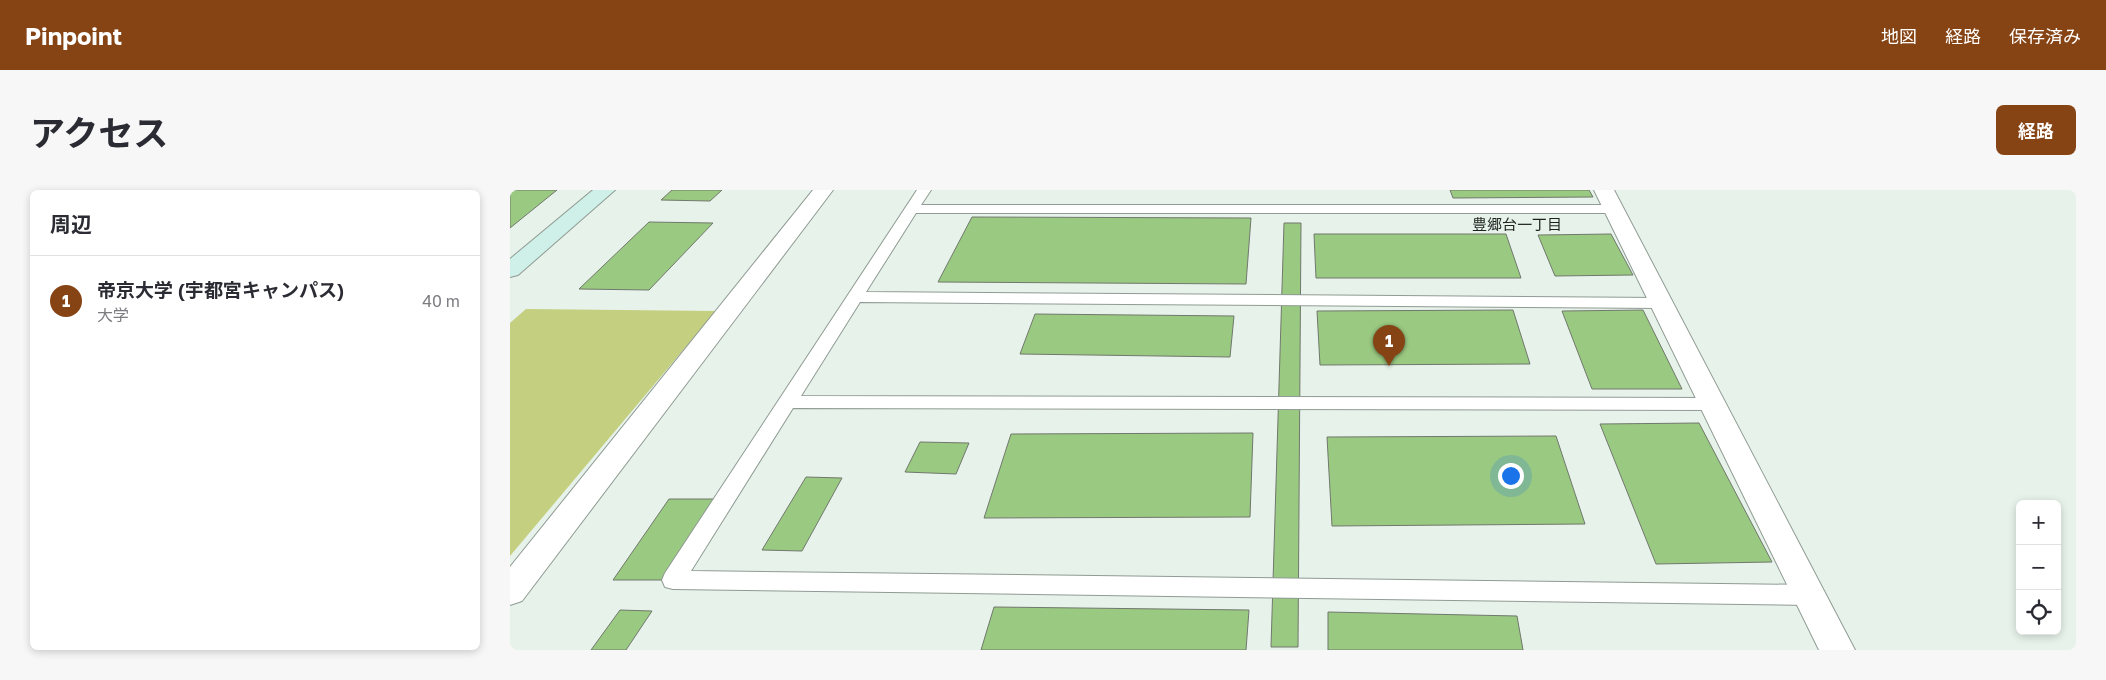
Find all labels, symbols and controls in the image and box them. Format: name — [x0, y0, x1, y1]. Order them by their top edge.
text: Pinpoint — [25, 21, 122, 50]
text: 地図 — [1881, 25, 1917, 47]
text: 経路 — [1945, 25, 1981, 47]
text: 保存済み — [2009, 25, 2081, 47]
button: 経路 — [1996, 105, 2076, 155]
text: アクセス — [30, 112, 168, 154]
text: 周辺 — [50, 211, 92, 237]
district label: 豊郷台一丁目 — [1472, 215, 1562, 233]
text: 帝京大学 (宇都宮キャンパス) — [97, 278, 344, 301]
text: 1 — [62, 291, 70, 311]
text: 40 m — [422, 291, 460, 311]
text: 大学 — [97, 305, 129, 325]
pin: 1 — [1373, 325, 1405, 366]
your location — [1498, 463, 1524, 489]
map controls — [2016, 500, 2061, 635]
button: + — [2016, 500, 2061, 545]
button: − — [2016, 545, 2061, 590]
button: locate — [2016, 590, 2061, 635]

